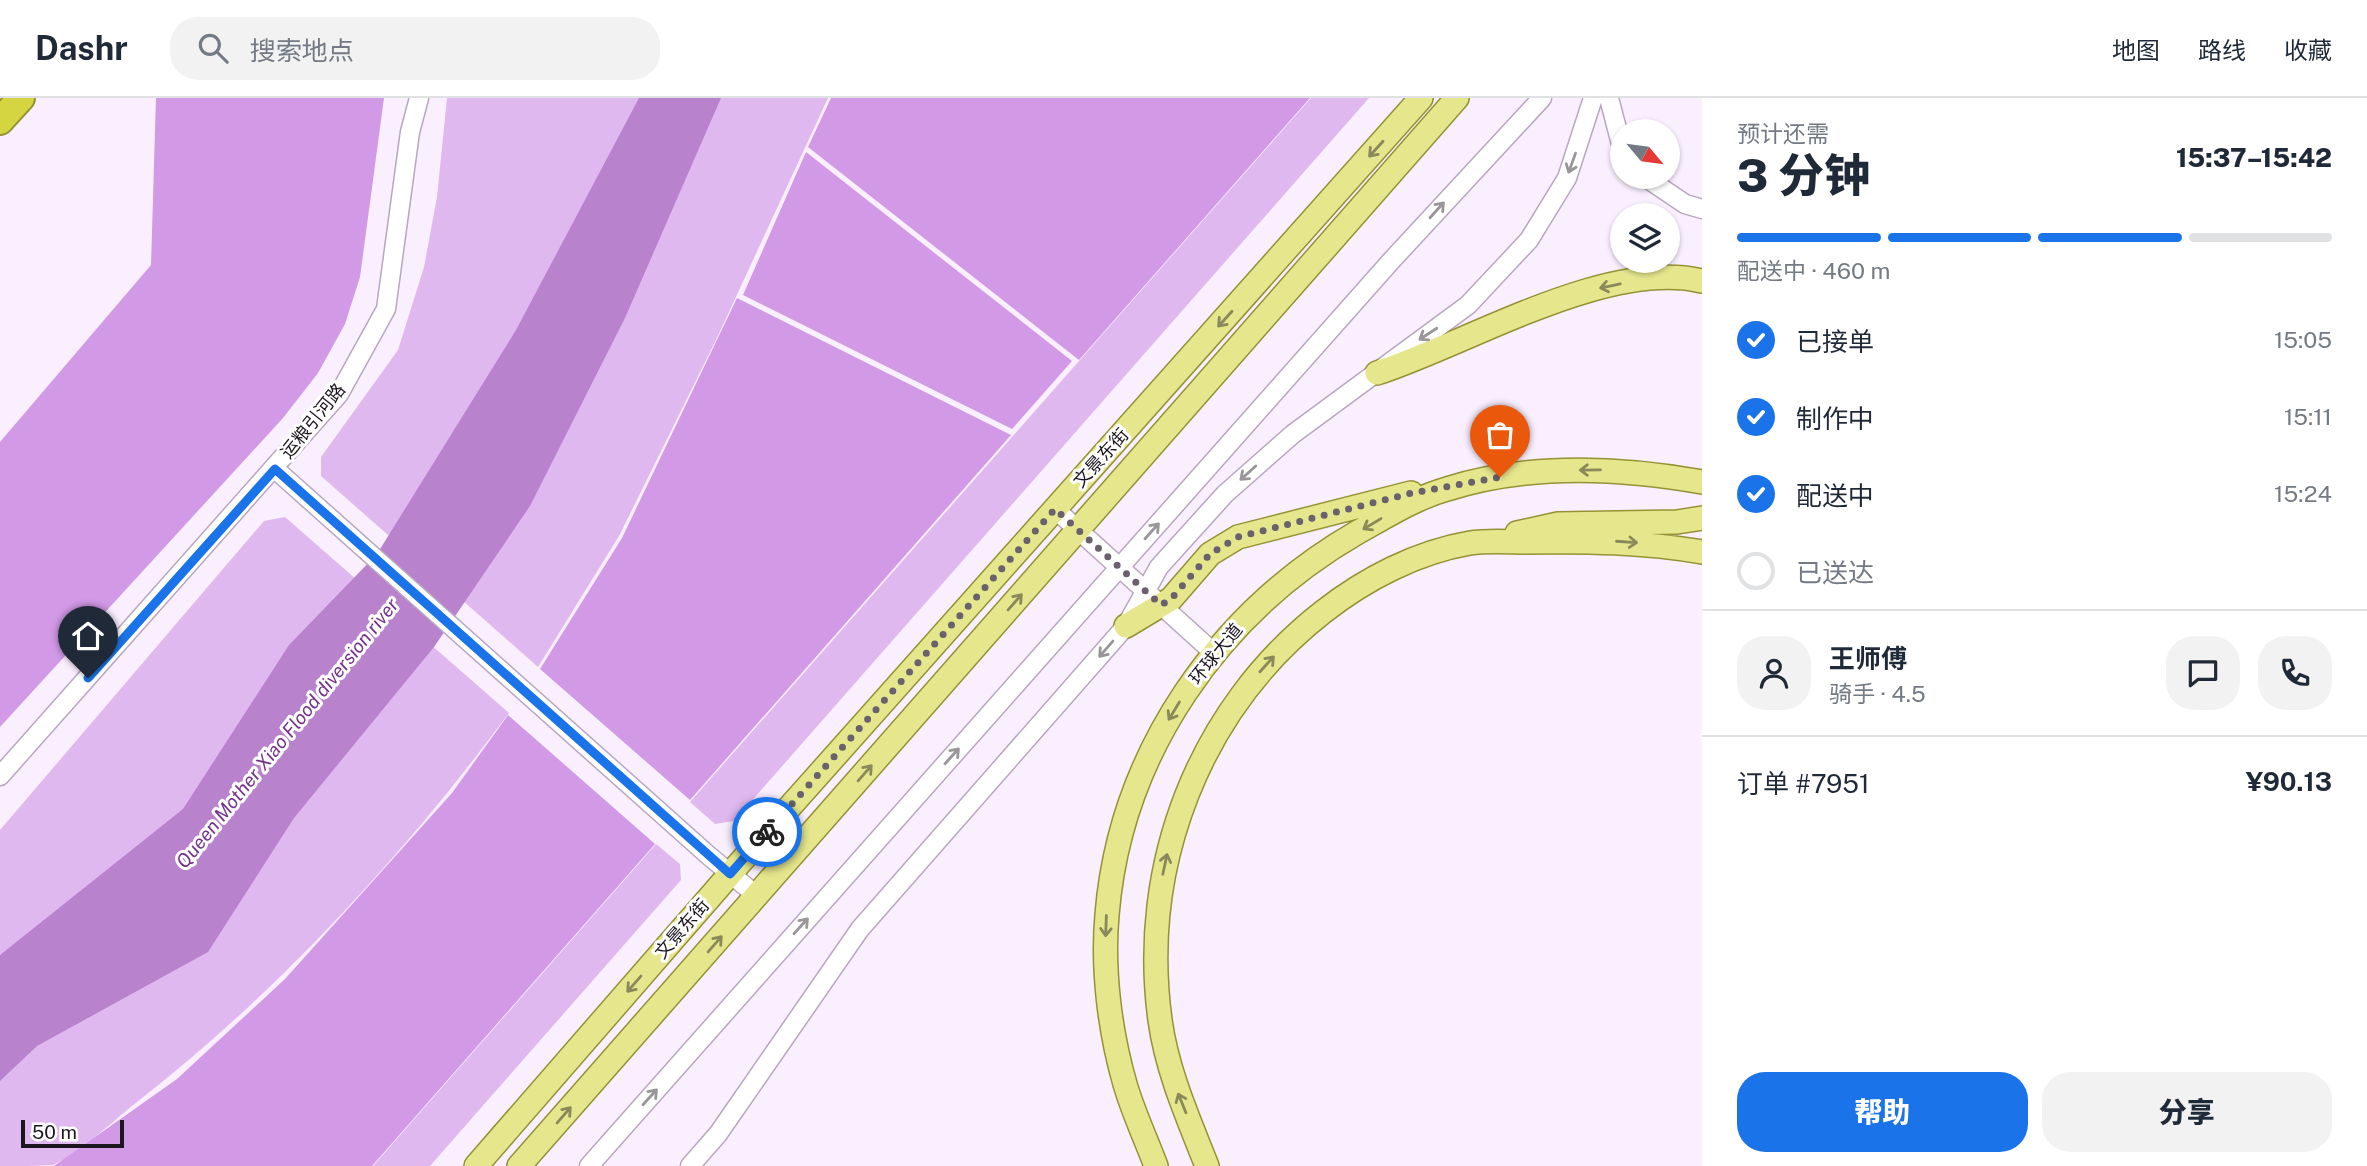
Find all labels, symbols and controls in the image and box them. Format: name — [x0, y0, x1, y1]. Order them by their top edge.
search box — [170, 17, 660, 80]
text: Dashr — [35, 29, 128, 67]
icon: search — [194, 29, 232, 67]
text: 搜索地点 — [250, 35, 354, 66]
text: 地图 — [2112, 36, 2160, 64]
text: 路线 — [2198, 36, 2246, 64]
text: 收藏 — [2284, 36, 2332, 64]
north arrow — [1610, 119, 1680, 189]
map controls — [1610, 119, 1680, 273]
text: 预计还需 — [1737, 120, 1829, 147]
one-way arrow — [1368, 140, 1384, 158]
text: 15:37–15:42 — [2176, 142, 2332, 173]
text: 3 分钟 — [1737, 148, 1870, 202]
one-way arrow — [1565, 152, 1578, 173]
one-way arrow — [1429, 201, 1445, 219]
button: layers — [1610, 203, 1680, 273]
text: 配送中 · 460 m — [1737, 257, 1891, 284]
one-way arrow — [1599, 280, 1622, 294]
one-way arrow — [1216, 310, 1233, 327]
icon: check — [1737, 321, 1775, 359]
text: 已接单 — [1796, 326, 1874, 357]
text: 15:05 — [2274, 326, 2332, 353]
one-way arrow — [1418, 327, 1438, 341]
street label: 运粮引河路 — [276, 379, 349, 462]
icon: check — [1737, 398, 1775, 436]
text: 制作中 — [1796, 403, 1874, 434]
text: 15:11 — [2284, 403, 2332, 430]
pin — [1470, 405, 1530, 477]
icon: bag — [1481, 416, 1519, 454]
street label: 文景东街 — [1069, 424, 1133, 491]
one-way arrow — [1578, 463, 1601, 477]
one-way arrow — [1239, 465, 1257, 481]
icon: check — [1737, 475, 1775, 513]
text: 配送中 — [1796, 480, 1874, 511]
text: 15:24 — [2274, 480, 2332, 507]
one-way arrow — [1363, 517, 1383, 531]
one-way arrow — [1143, 523, 1160, 540]
one-way arrow — [1615, 536, 1638, 549]
text: 已送达 — [1796, 557, 1874, 588]
water label: Queen Mother Xiao Flood diversion river — [171, 593, 403, 872]
one-way arrow — [1007, 593, 1023, 611]
pin — [58, 606, 118, 678]
icon: home — [69, 617, 107, 655]
street label: 环球大道 — [1185, 619, 1246, 688]
button: person — [1737, 636, 1811, 710]
button: chat — [2166, 636, 2240, 710]
button: phone — [2258, 636, 2332, 710]
one-way arrow — [1098, 640, 1114, 658]
text: 王师傅 — [1829, 643, 1907, 674]
one-way arrow — [1259, 655, 1275, 673]
text: 骑手 · 4.5 — [1829, 680, 1926, 707]
one-way arrow — [1166, 701, 1181, 720]
one-way arrow — [944, 747, 960, 765]
one-way arrow — [857, 764, 873, 782]
text: ¥90.13 — [2246, 766, 2332, 797]
text: 订单 #7951 — [1737, 768, 1870, 799]
courier — [732, 797, 802, 867]
icon: bike — [748, 813, 786, 851]
one-way arrow — [1158, 853, 1172, 876]
street label: 文景东街 — [650, 895, 713, 963]
one-way arrow — [1100, 914, 1113, 937]
one-way arrow — [793, 917, 809, 935]
one-way arrow — [706, 936, 723, 953]
one-way arrow — [626, 974, 642, 992]
button: 帮助 — [1737, 1072, 2028, 1152]
button: 分享 — [2042, 1072, 2332, 1152]
one-way arrow — [642, 1088, 658, 1106]
one-way arrow — [1174, 1092, 1187, 1114]
one-way arrow — [556, 1106, 572, 1124]
scale bar — [21, 1117, 124, 1149]
text: 50 m — [32, 1121, 77, 1143]

